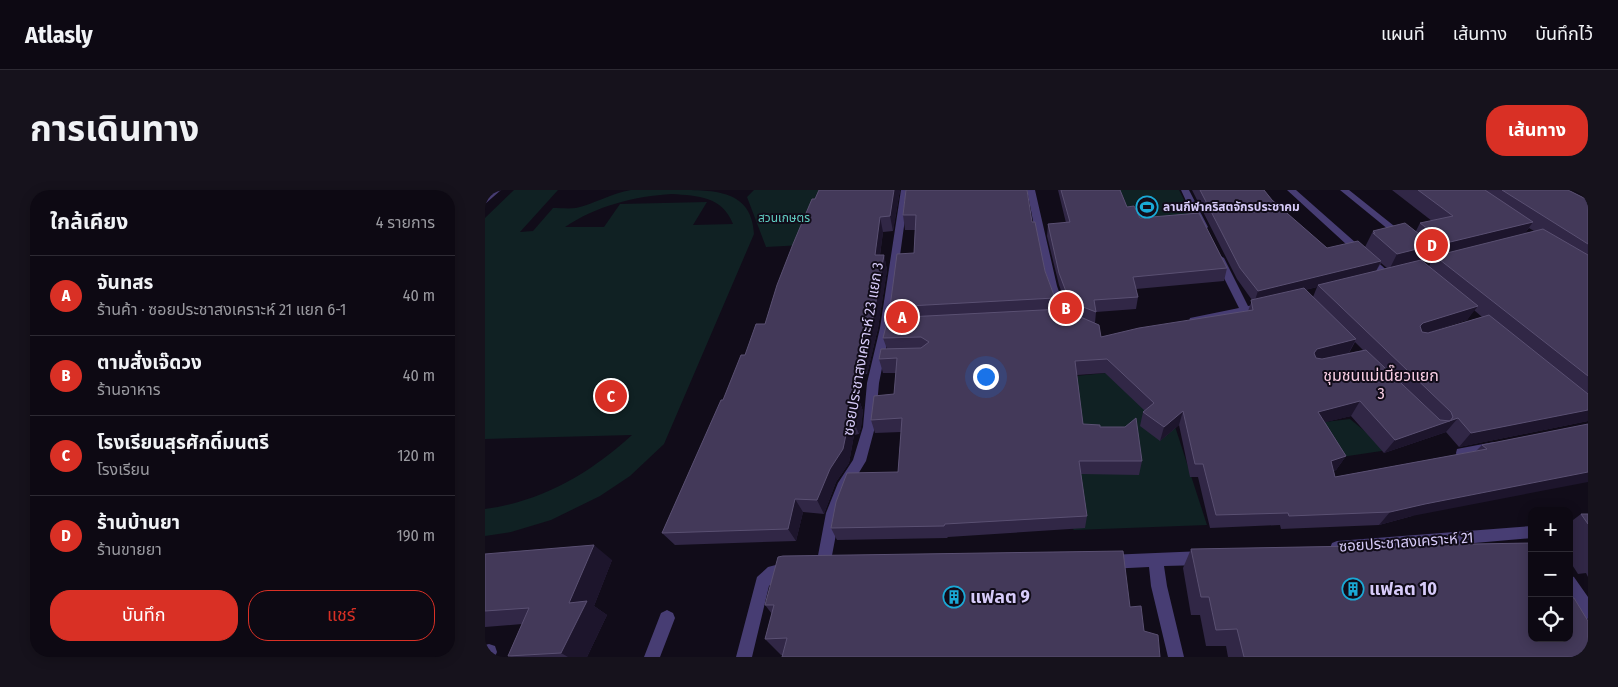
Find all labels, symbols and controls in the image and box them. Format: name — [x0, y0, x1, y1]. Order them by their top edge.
text: Atlasly — [25, 21, 93, 49]
text: แผนที่ — [1381, 23, 1425, 45]
text: เส้นทาง — [1453, 23, 1507, 45]
text: บันทึกไว้ — [1535, 23, 1593, 45]
button: เส้นทาง — [1486, 105, 1588, 156]
text: การเดินทาง — [30, 108, 199, 150]
sports icon: ลานกีฬาคริสตจักรประชาคม — [1135, 195, 1159, 219]
place label: ลานกีฬาคริสตจักรประชาคม — [1163, 200, 1300, 214]
text: ใกล้เคียง — [50, 209, 128, 235]
park label: สวนเกษตร — [758, 211, 810, 225]
text: 4 รายการ — [376, 213, 435, 232]
pin: D — [1416, 226, 1448, 264]
street label: ซอยประชาสงเคราะห์ 23 แยก 3 — [839, 261, 887, 437]
text: จันทสร — [97, 271, 153, 294]
text: A — [62, 286, 70, 305]
text: 40 m — [403, 286, 435, 305]
pin: B — [1050, 289, 1082, 327]
pin: A — [886, 298, 918, 336]
text: ร้านค้า · ซอยประชาสงเคราะห์ 21 แยก 6-1 — [97, 300, 346, 319]
text: ตามสั่งเจ๊ดวง — [97, 351, 202, 374]
your location — [973, 364, 999, 390]
district label: ชุมชนแม่เนี๊ยวแยก 3 — [1323, 364, 1439, 403]
text: B — [62, 366, 70, 385]
text: 40 m — [403, 366, 435, 385]
pin: C — [595, 377, 627, 415]
text: ร้านอาหาร — [97, 380, 161, 399]
text: โรงเรียนสุรศักดิ์มนตรี — [97, 431, 269, 454]
text: C — [62, 446, 70, 465]
text: 120 m — [397, 446, 435, 465]
text: โรงเรียน — [97, 460, 150, 479]
map controls — [1528, 507, 1573, 642]
button: + — [1528, 507, 1573, 552]
text: ร้านบ้านยา — [97, 511, 180, 534]
text: D — [61, 526, 71, 545]
text: 190 m — [397, 526, 435, 545]
street label: ซอยประชาสงเคราะห์ 21 — [1338, 528, 1474, 556]
text: ร้านขายยา — [97, 540, 162, 559]
button: − — [1528, 552, 1573, 597]
building icon: แฟลต 10 — [1341, 577, 1365, 601]
place label: แฟลต 10 — [1369, 578, 1437, 600]
building icon: แฟลต 9 — [942, 585, 966, 609]
place label: แฟลต 9 — [970, 586, 1030, 608]
button: บันทึก — [50, 590, 238, 641]
button: แชร์ — [248, 590, 435, 641]
button: locate — [1528, 597, 1573, 642]

